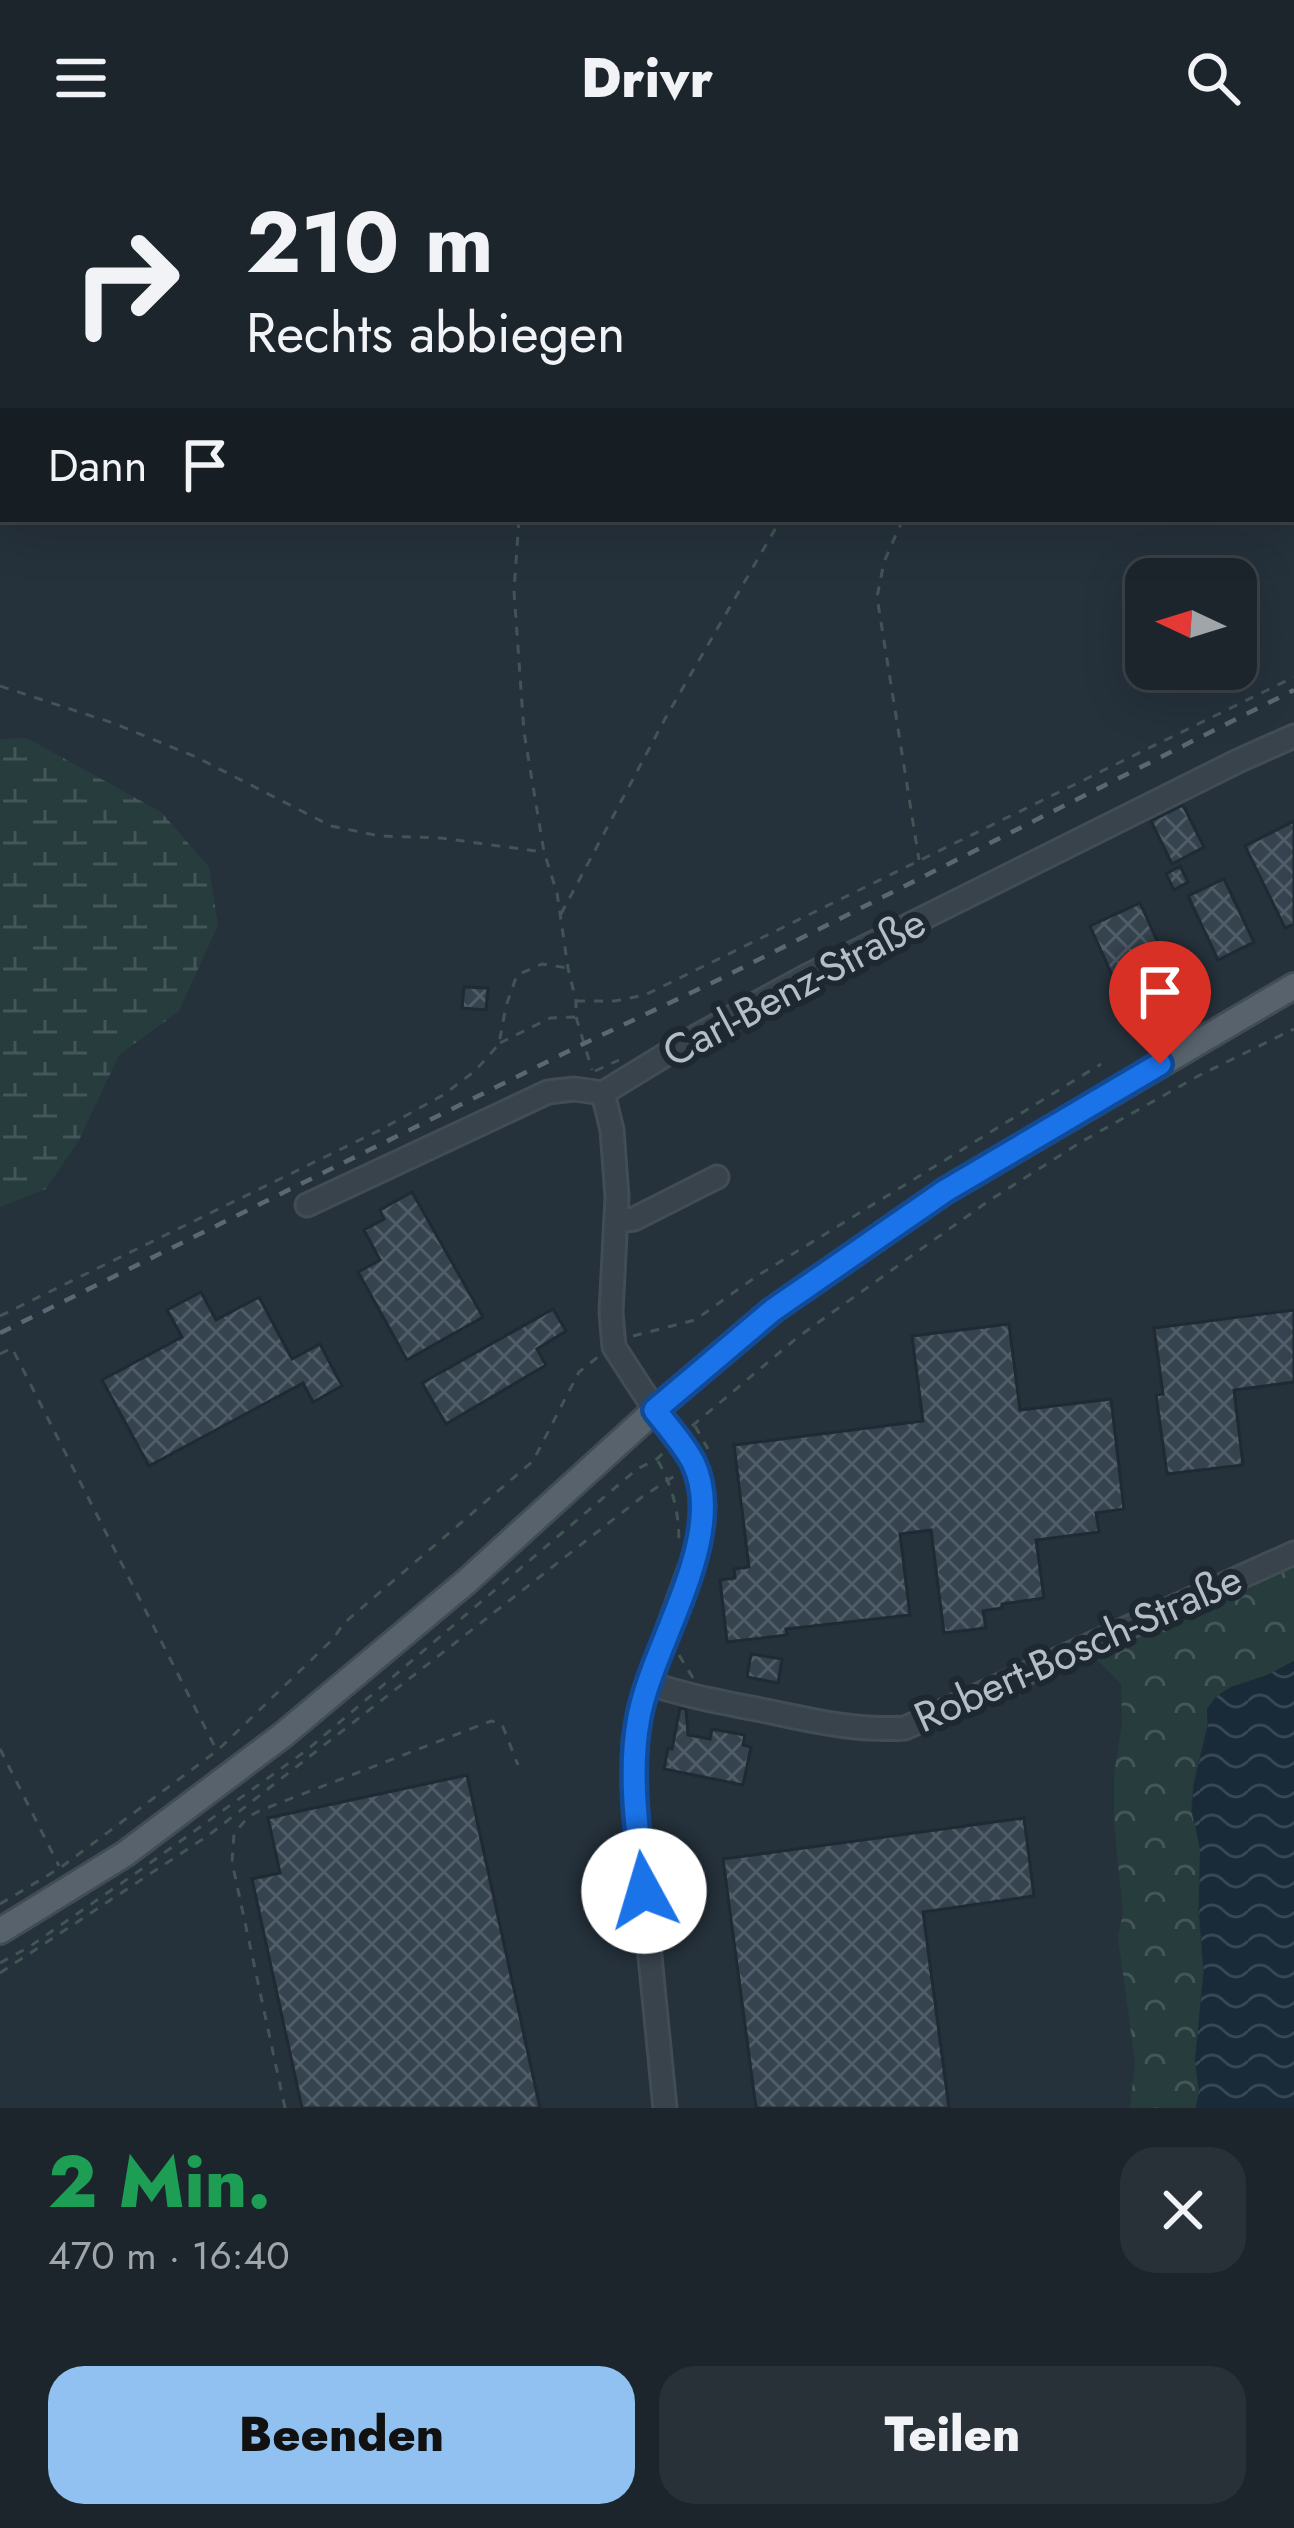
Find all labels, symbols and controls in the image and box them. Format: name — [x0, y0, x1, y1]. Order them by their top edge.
text: Drivr — [581, 39, 713, 117]
icon: menu — [48, 45, 114, 111]
icon: search — [1180, 45, 1246, 111]
text: 210 m — [246, 182, 494, 304]
icon: right — [48, 204, 204, 360]
text: Rechts abbiegen — [246, 294, 625, 372]
icon: arrive — [172, 432, 238, 498]
text: Dann — [48, 433, 148, 498]
north arrow — [1125, 558, 1257, 690]
map controls — [1125, 558, 1257, 690]
street label: Carl-Benz-Straße — [652, 892, 936, 1082]
pin — [1109, 941, 1211, 1064]
icon: arrive — [1127, 959, 1193, 1025]
street label: Robert-Bosch-Straße — [905, 1548, 1251, 1748]
position arrow — [581, 1828, 707, 1954]
text: 2 Min. — [48, 2130, 271, 2234]
button: close — [1120, 2147, 1246, 2273]
text: 470 m · 16:40 — [48, 2227, 290, 2284]
button: Beenden — [48, 2366, 635, 2504]
button: Teilen — [659, 2366, 1246, 2504]

